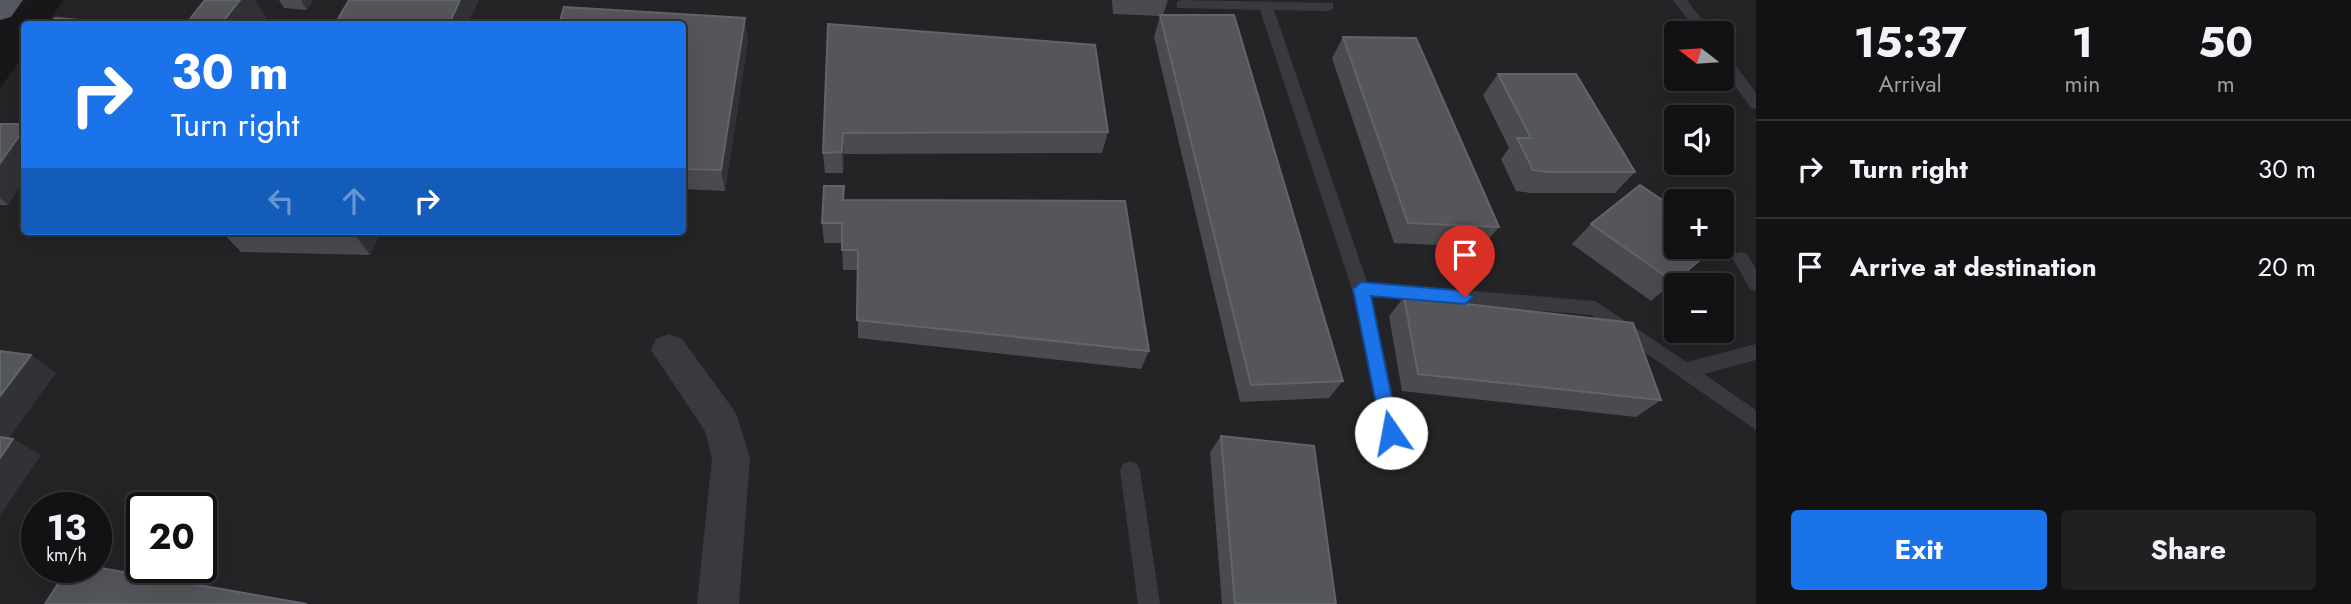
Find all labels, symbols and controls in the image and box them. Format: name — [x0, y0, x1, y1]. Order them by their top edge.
text: 15:37 — [1854, 12, 1967, 73]
text: 1 — [2072, 12, 2093, 73]
text: 50 — [2198, 12, 2253, 73]
north arrow — [1664, 21, 1734, 91]
map controls — [1664, 21, 1734, 343]
text: 30 m — [171, 37, 289, 107]
icon: right — [56, 49, 147, 140]
text: Arrival — [1879, 67, 1942, 101]
text: min — [2064, 67, 2100, 101]
text: m — [2217, 67, 2235, 101]
text: Turn right — [171, 102, 300, 148]
button: sound — [1664, 105, 1734, 175]
icon: right — [1791, 150, 1829, 188]
text: Turn right — [1850, 150, 1968, 188]
text: 30 m — [2258, 150, 2316, 188]
icon: left — [262, 182, 300, 220]
icon: ahead — [335, 182, 373, 220]
icon: right — [408, 182, 446, 220]
button: + — [1664, 189, 1734, 259]
pin — [1435, 225, 1495, 297]
icon: arrive — [1446, 236, 1484, 274]
icon: arrive — [1791, 248, 1829, 286]
text: Arrive at destination — [1850, 248, 2097, 286]
text: 20 m — [2258, 248, 2316, 286]
button: − — [1664, 273, 1734, 343]
position arrow — [1354, 396, 1428, 470]
speed limit sign: 20 — [126, 492, 217, 583]
text: 13 — [47, 503, 86, 553]
button: Exit — [1791, 510, 2047, 590]
button: Share — [2061, 510, 2316, 590]
text: km/h — [46, 542, 87, 568]

